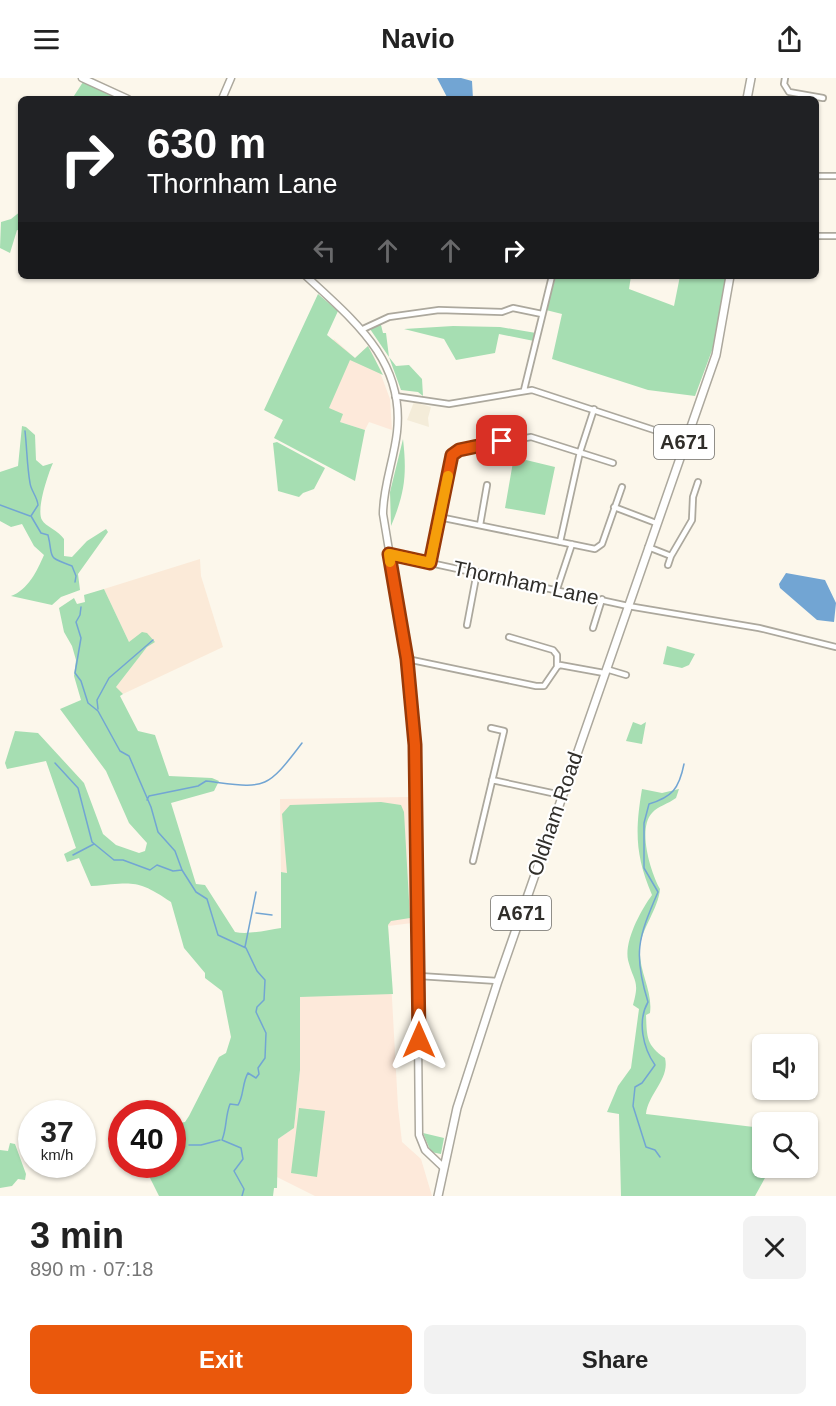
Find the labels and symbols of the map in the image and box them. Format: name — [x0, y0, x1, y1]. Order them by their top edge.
pin — [476, 415, 527, 466]
road number: A671 — [654, 425, 714, 459]
street label: Thornham Lane — [451, 556, 601, 609]
street label: Oldham Road — [523, 749, 586, 879]
road number: A671 — [491, 896, 551, 930]
position arrow — [387, 1008, 451, 1072]
speed limit sign: 40 — [108, 1100, 186, 1178]

